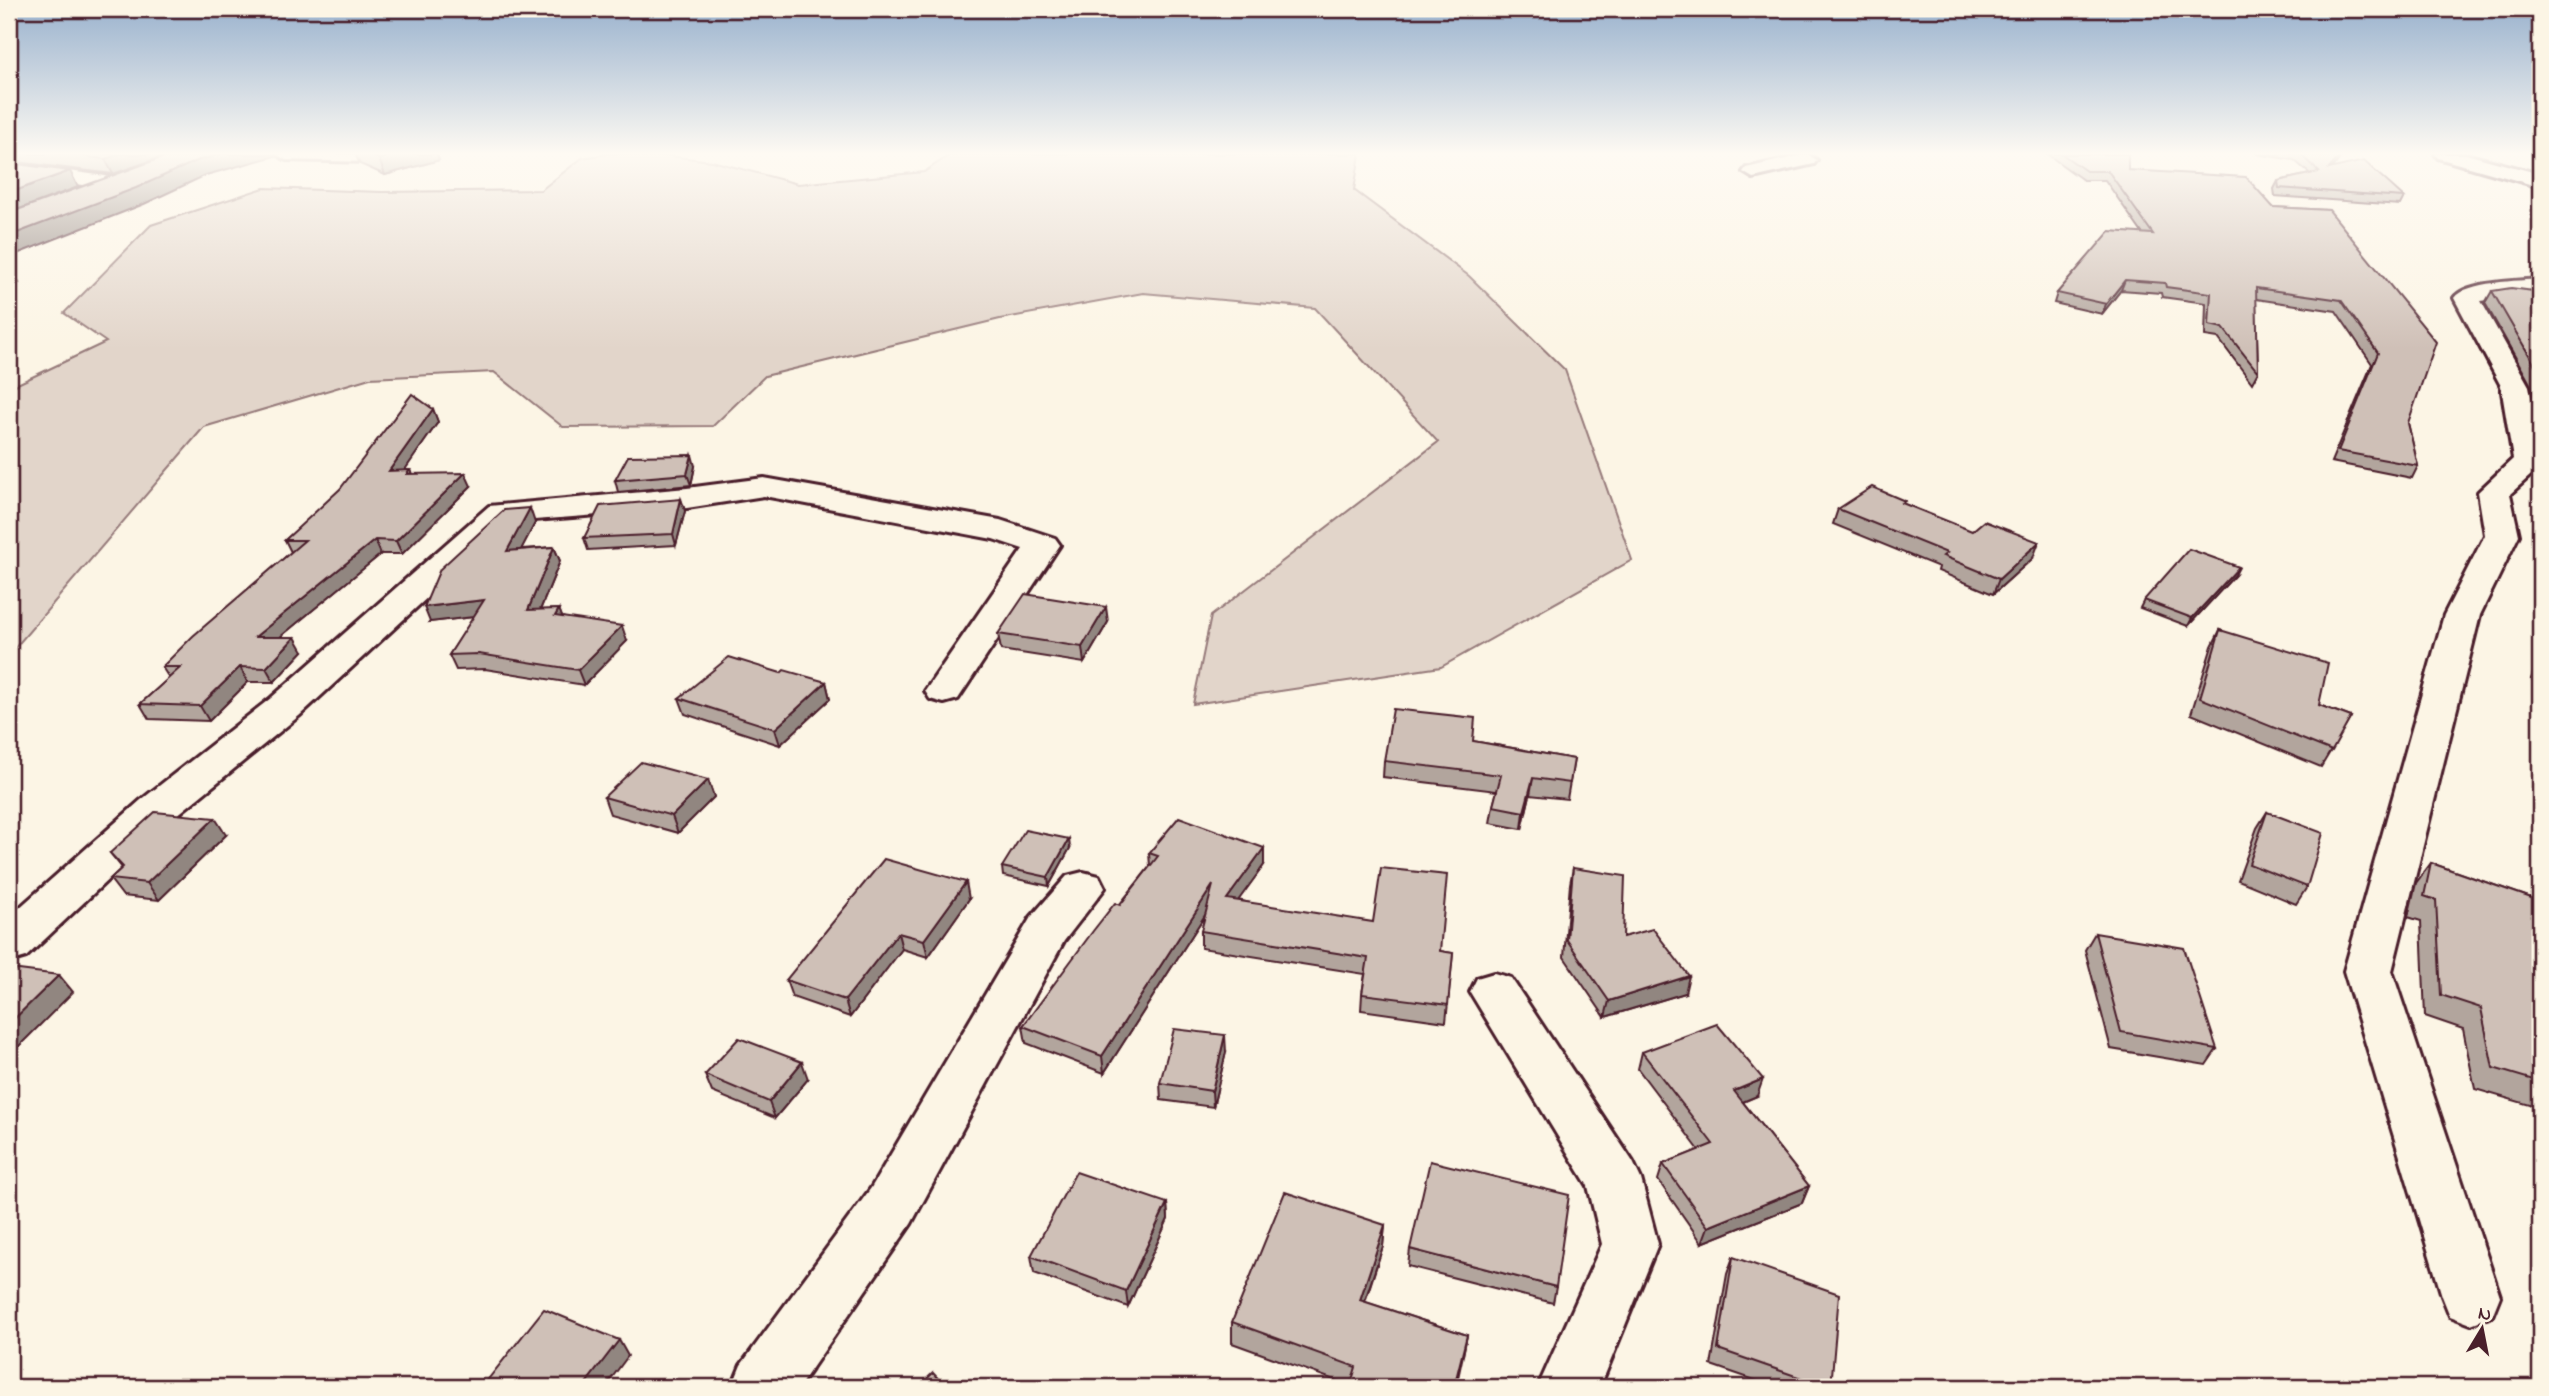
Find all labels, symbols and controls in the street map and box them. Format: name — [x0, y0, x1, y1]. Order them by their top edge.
north arrow — [2448, 1294, 2518, 1364]
text: N — [2476, 1300, 2493, 1329]

